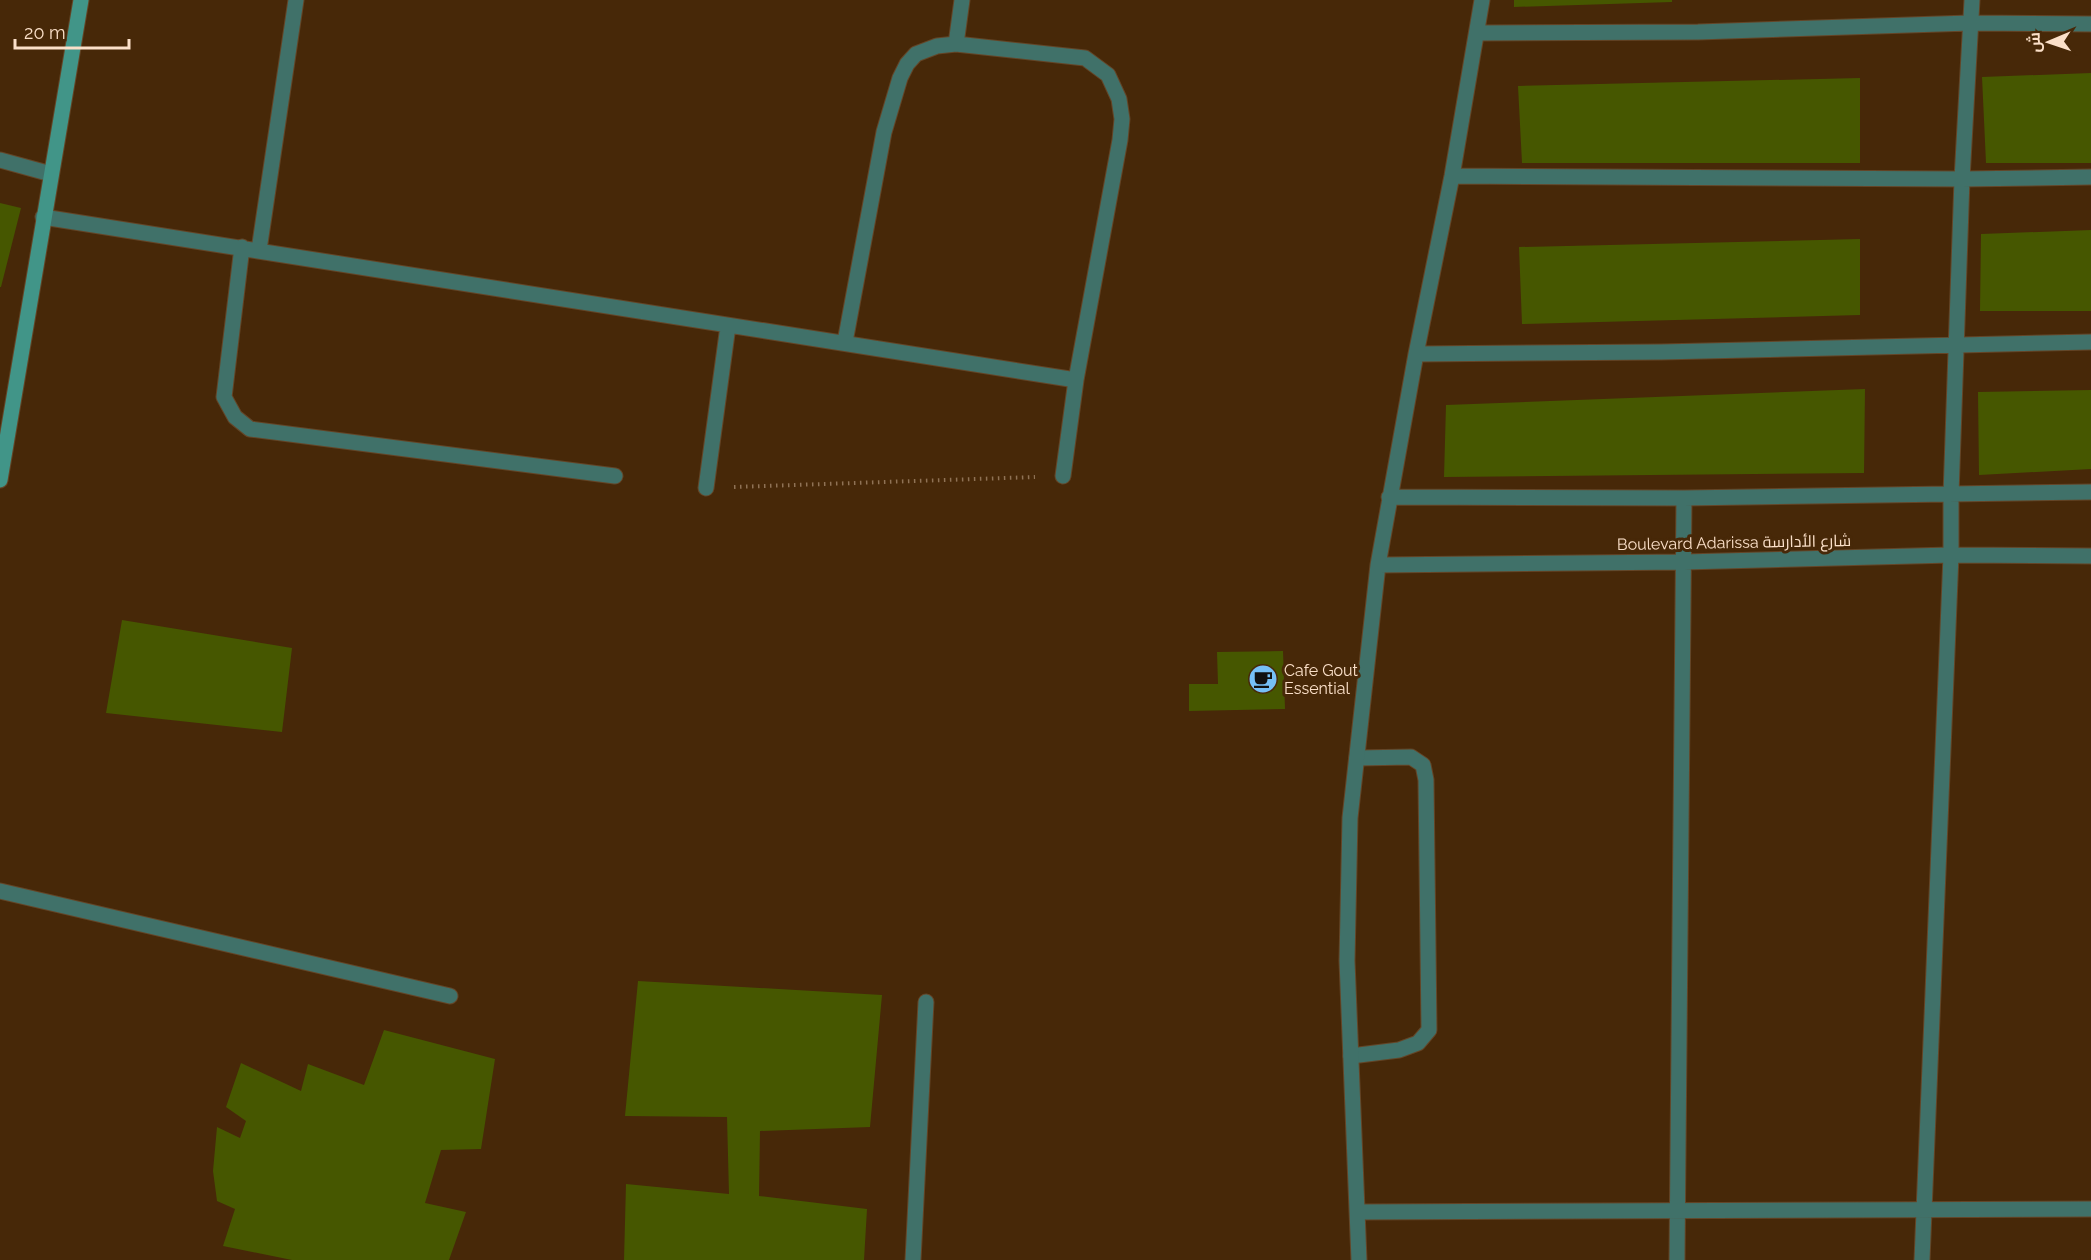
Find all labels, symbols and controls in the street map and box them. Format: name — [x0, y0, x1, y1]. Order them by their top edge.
scale bar — [15, 12, 129, 50]
north arrow — [2019, 12, 2079, 72]
text: 20 m — [24, 22, 66, 43]
text: ش — [2025, 32, 2044, 53]
street label: Boulevard Adarissa شارع الأدارسة — [1617, 531, 1851, 556]
place label: Cafe Gout Essential — [1284, 661, 1359, 698]
cafe icon: Cafe Gout Essential — [1247, 663, 1279, 695]

